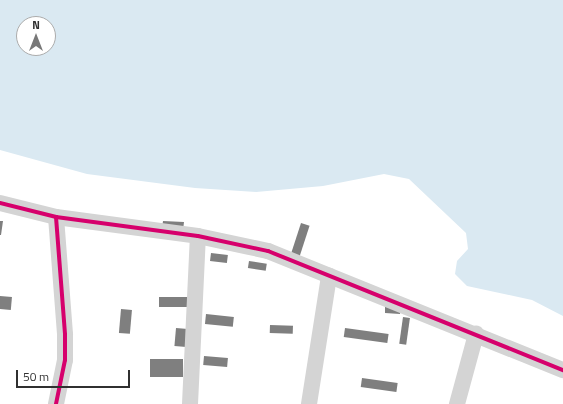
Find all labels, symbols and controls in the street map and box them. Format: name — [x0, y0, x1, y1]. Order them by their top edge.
north arrow — [16, 16, 56, 56]
text: N — [32, 17, 40, 33]
scale bar — [18, 362, 132, 388]
text: 50 m — [23, 367, 49, 386]

